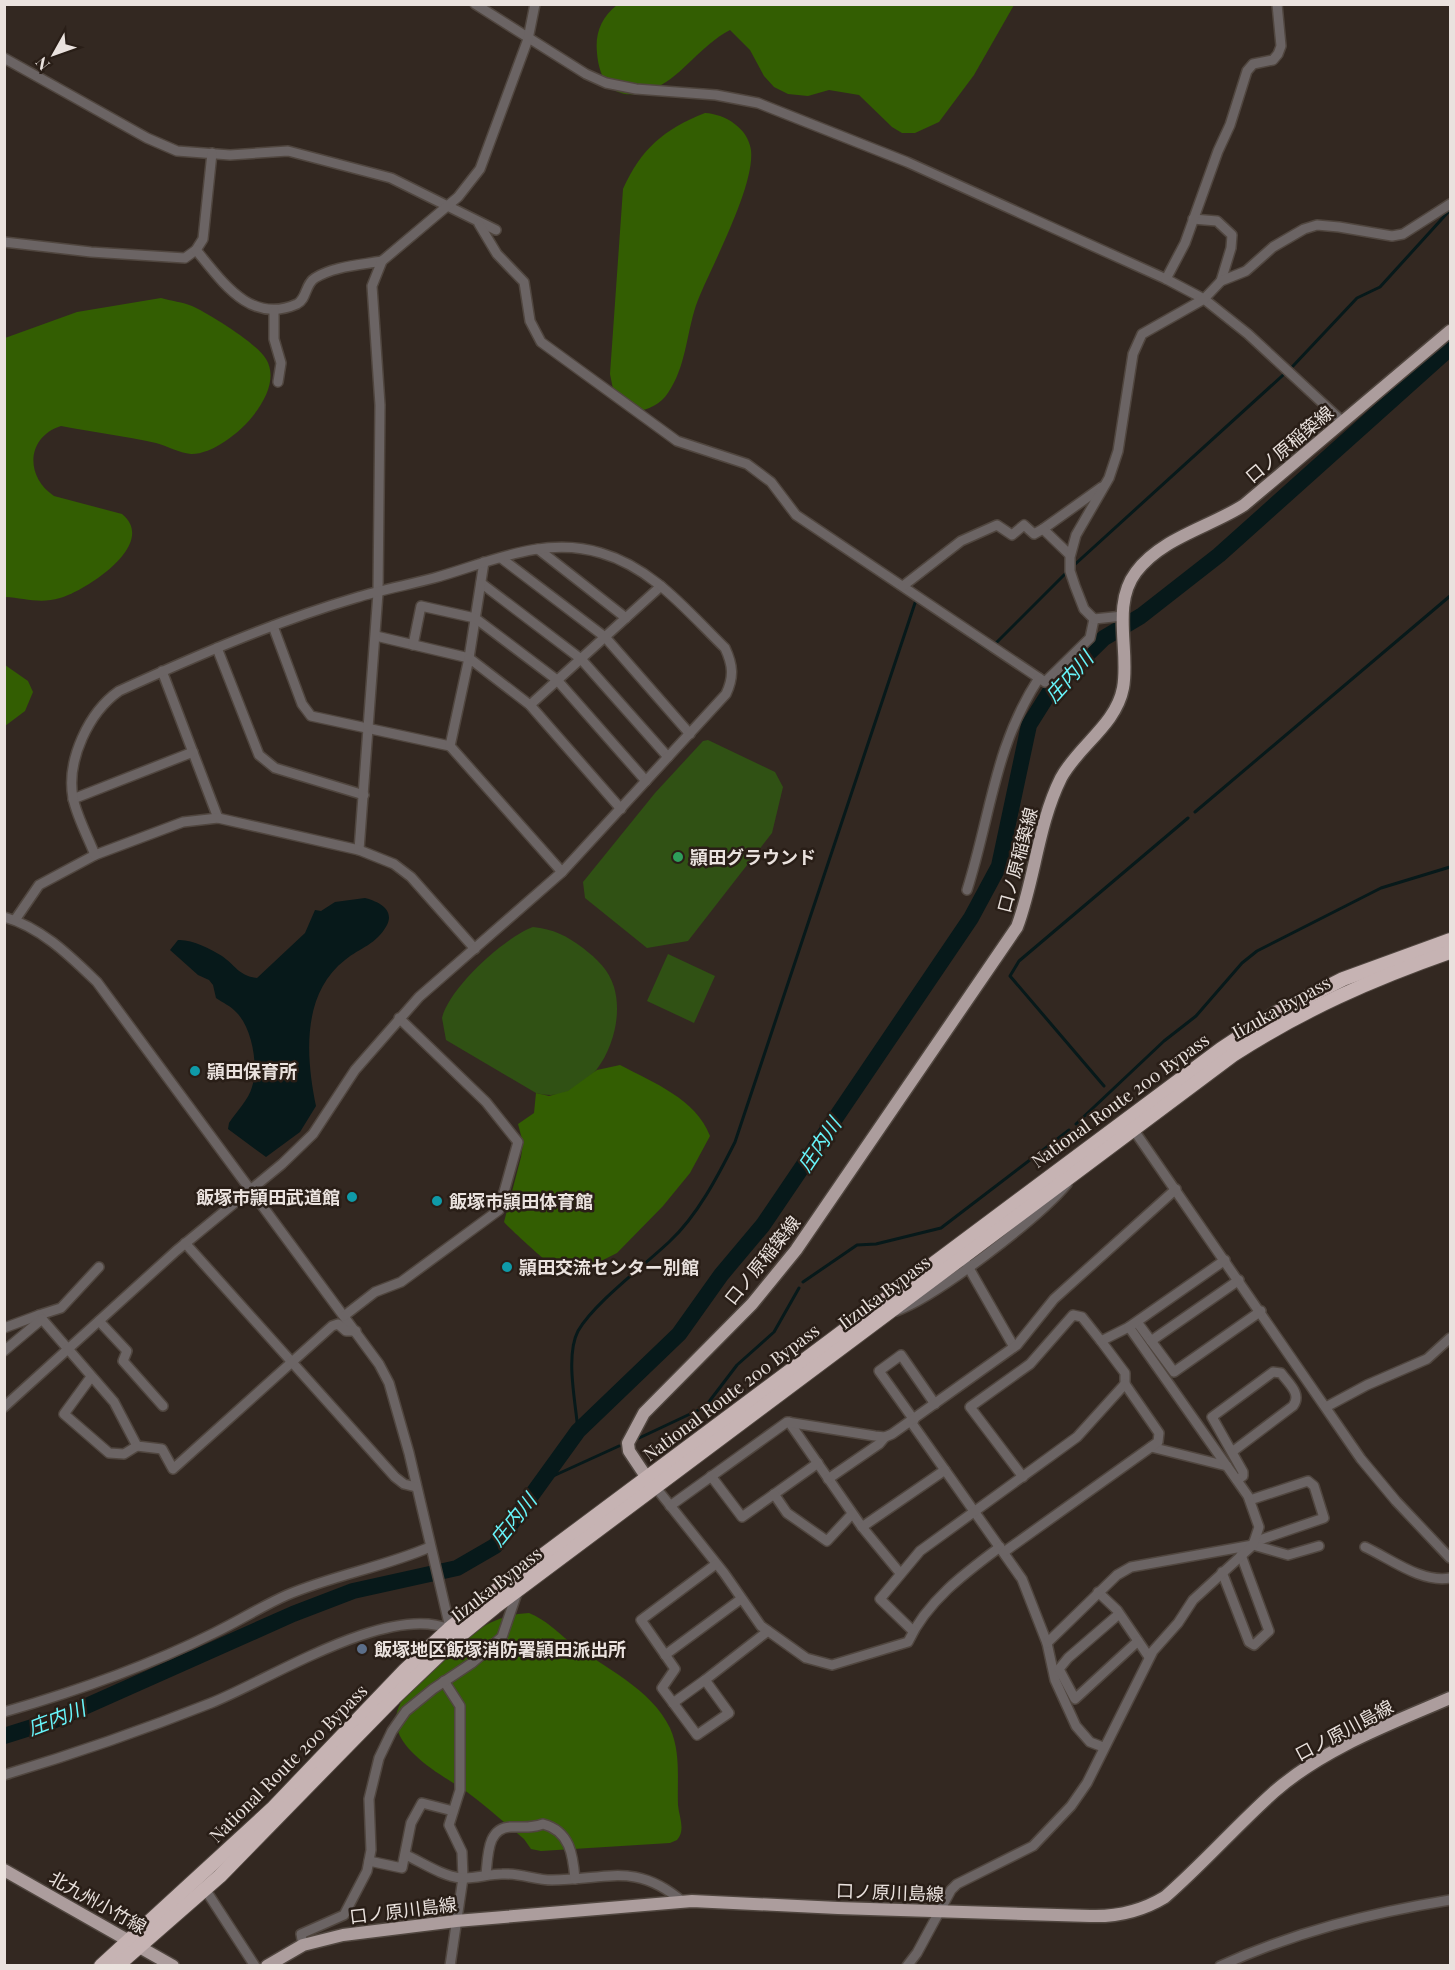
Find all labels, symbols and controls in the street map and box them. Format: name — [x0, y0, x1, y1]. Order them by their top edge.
north arrow — [24, 24, 84, 84]
text: N — [30, 52, 54, 75]
street label: 口ノ原稲築線 — [1240, 400, 1338, 488]
water label: 庄内川 — [1038, 643, 1099, 707]
street label: 口ノ原稲築線 — [991, 805, 1043, 915]
place label: 頴田グラウンド — [690, 845, 816, 869]
marker: 頴田グラウンド — [671, 850, 685, 864]
street label: Iizuka Bypass — [1228, 970, 1334, 1044]
street label: National Route 200 Bypass — [1026, 1027, 1214, 1173]
place label: 頴田保育所 — [207, 1059, 297, 1083]
marker: 頴田保育所 — [188, 1064, 202, 1078]
water label: 庄内川 — [790, 1110, 847, 1176]
place label: 飯塚市頴田武道館 — [196, 1185, 340, 1209]
place label: 飯塚市頴田体育館 — [449, 1189, 593, 1213]
marker: 飯塚市頴田武道館 — [345, 1190, 359, 1204]
marker: 飯塚市頴田体育館 — [430, 1194, 444, 1208]
street label: 口ノ原稲築線 — [719, 1210, 805, 1310]
street label: Iizuka Bypass — [833, 1250, 935, 1334]
place label: 頴田交流センター別館 — [519, 1255, 699, 1279]
marker: 頴田交流センター別館 — [500, 1260, 514, 1274]
street label: National Route 200 Bypass — [638, 1318, 824, 1466]
water label: 庄内川 — [483, 1486, 543, 1551]
street label: Iizuka Bypass — [446, 1541, 546, 1627]
place label: 飯塚地区飯塚消防署頴田派出所 — [374, 1637, 626, 1661]
marker: 飯塚地区飯塚消防署頴田派出所 — [355, 1642, 369, 1656]
street label: National Route 200 Bypass — [204, 1679, 372, 1847]
water label: 庄内川 — [23, 1693, 91, 1740]
street label: 口ノ原川島線 — [1291, 1694, 1397, 1766]
street label: 北九州小竹線 — [45, 1865, 151, 1939]
street label: 口ノ原川島線 — [836, 1878, 944, 1906]
street label: 口ノ原川島線 — [348, 1892, 458, 1928]

